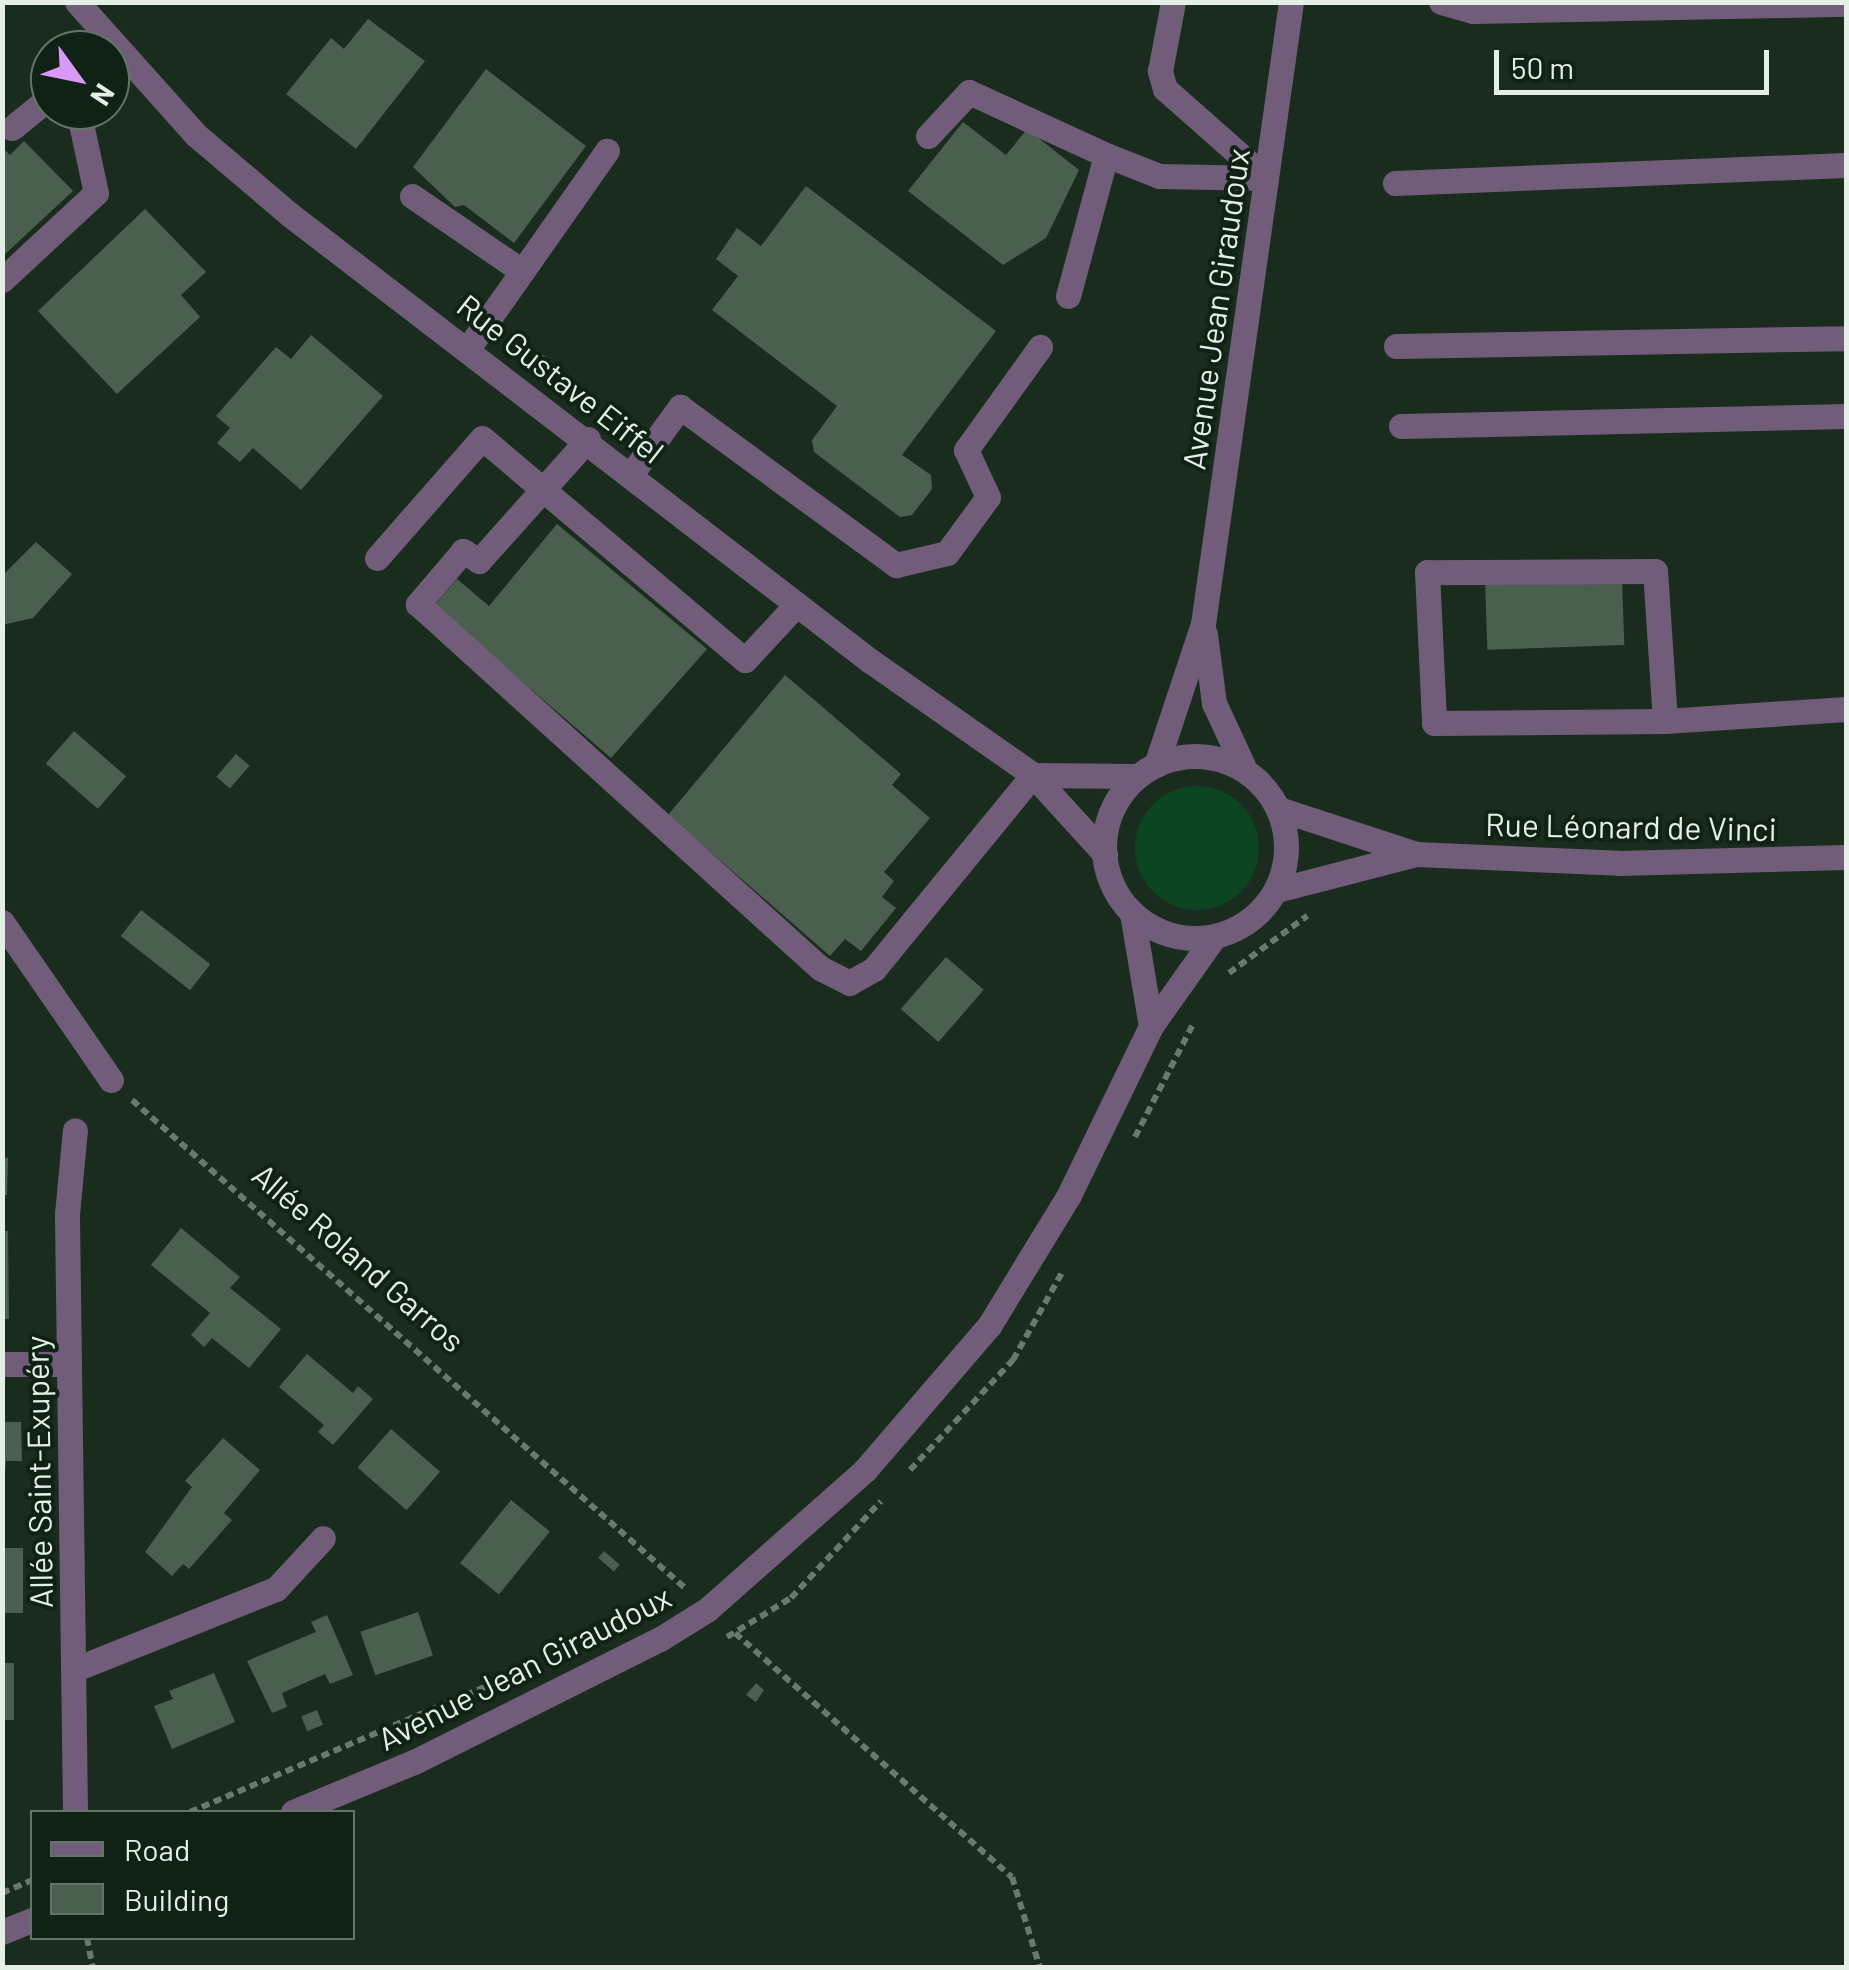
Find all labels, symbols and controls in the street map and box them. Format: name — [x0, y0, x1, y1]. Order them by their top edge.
north arrow — [30, 30, 130, 130]
scale bar — [1499, 30, 1774, 92]
text: 50 m — [1511, 49, 1574, 85]
text: N — [84, 78, 123, 112]
street label: Avenue Jean Giraudoux — [1173, 146, 1257, 472]
street label: Rue Gustave Eiffel — [450, 285, 672, 471]
street label: Rue Léonard de Vinci — [1485, 804, 1777, 848]
street label: Allée Roland Garros — [245, 1155, 473, 1359]
street label: Allée Saint-Exupéry — [16, 1335, 60, 1609]
street label: Avenue Jean Giraudoux — [371, 1576, 677, 1758]
legend — [30, 1810, 355, 1940]
text: Road — [124, 1831, 190, 1867]
text: Building — [124, 1881, 229, 1917]

